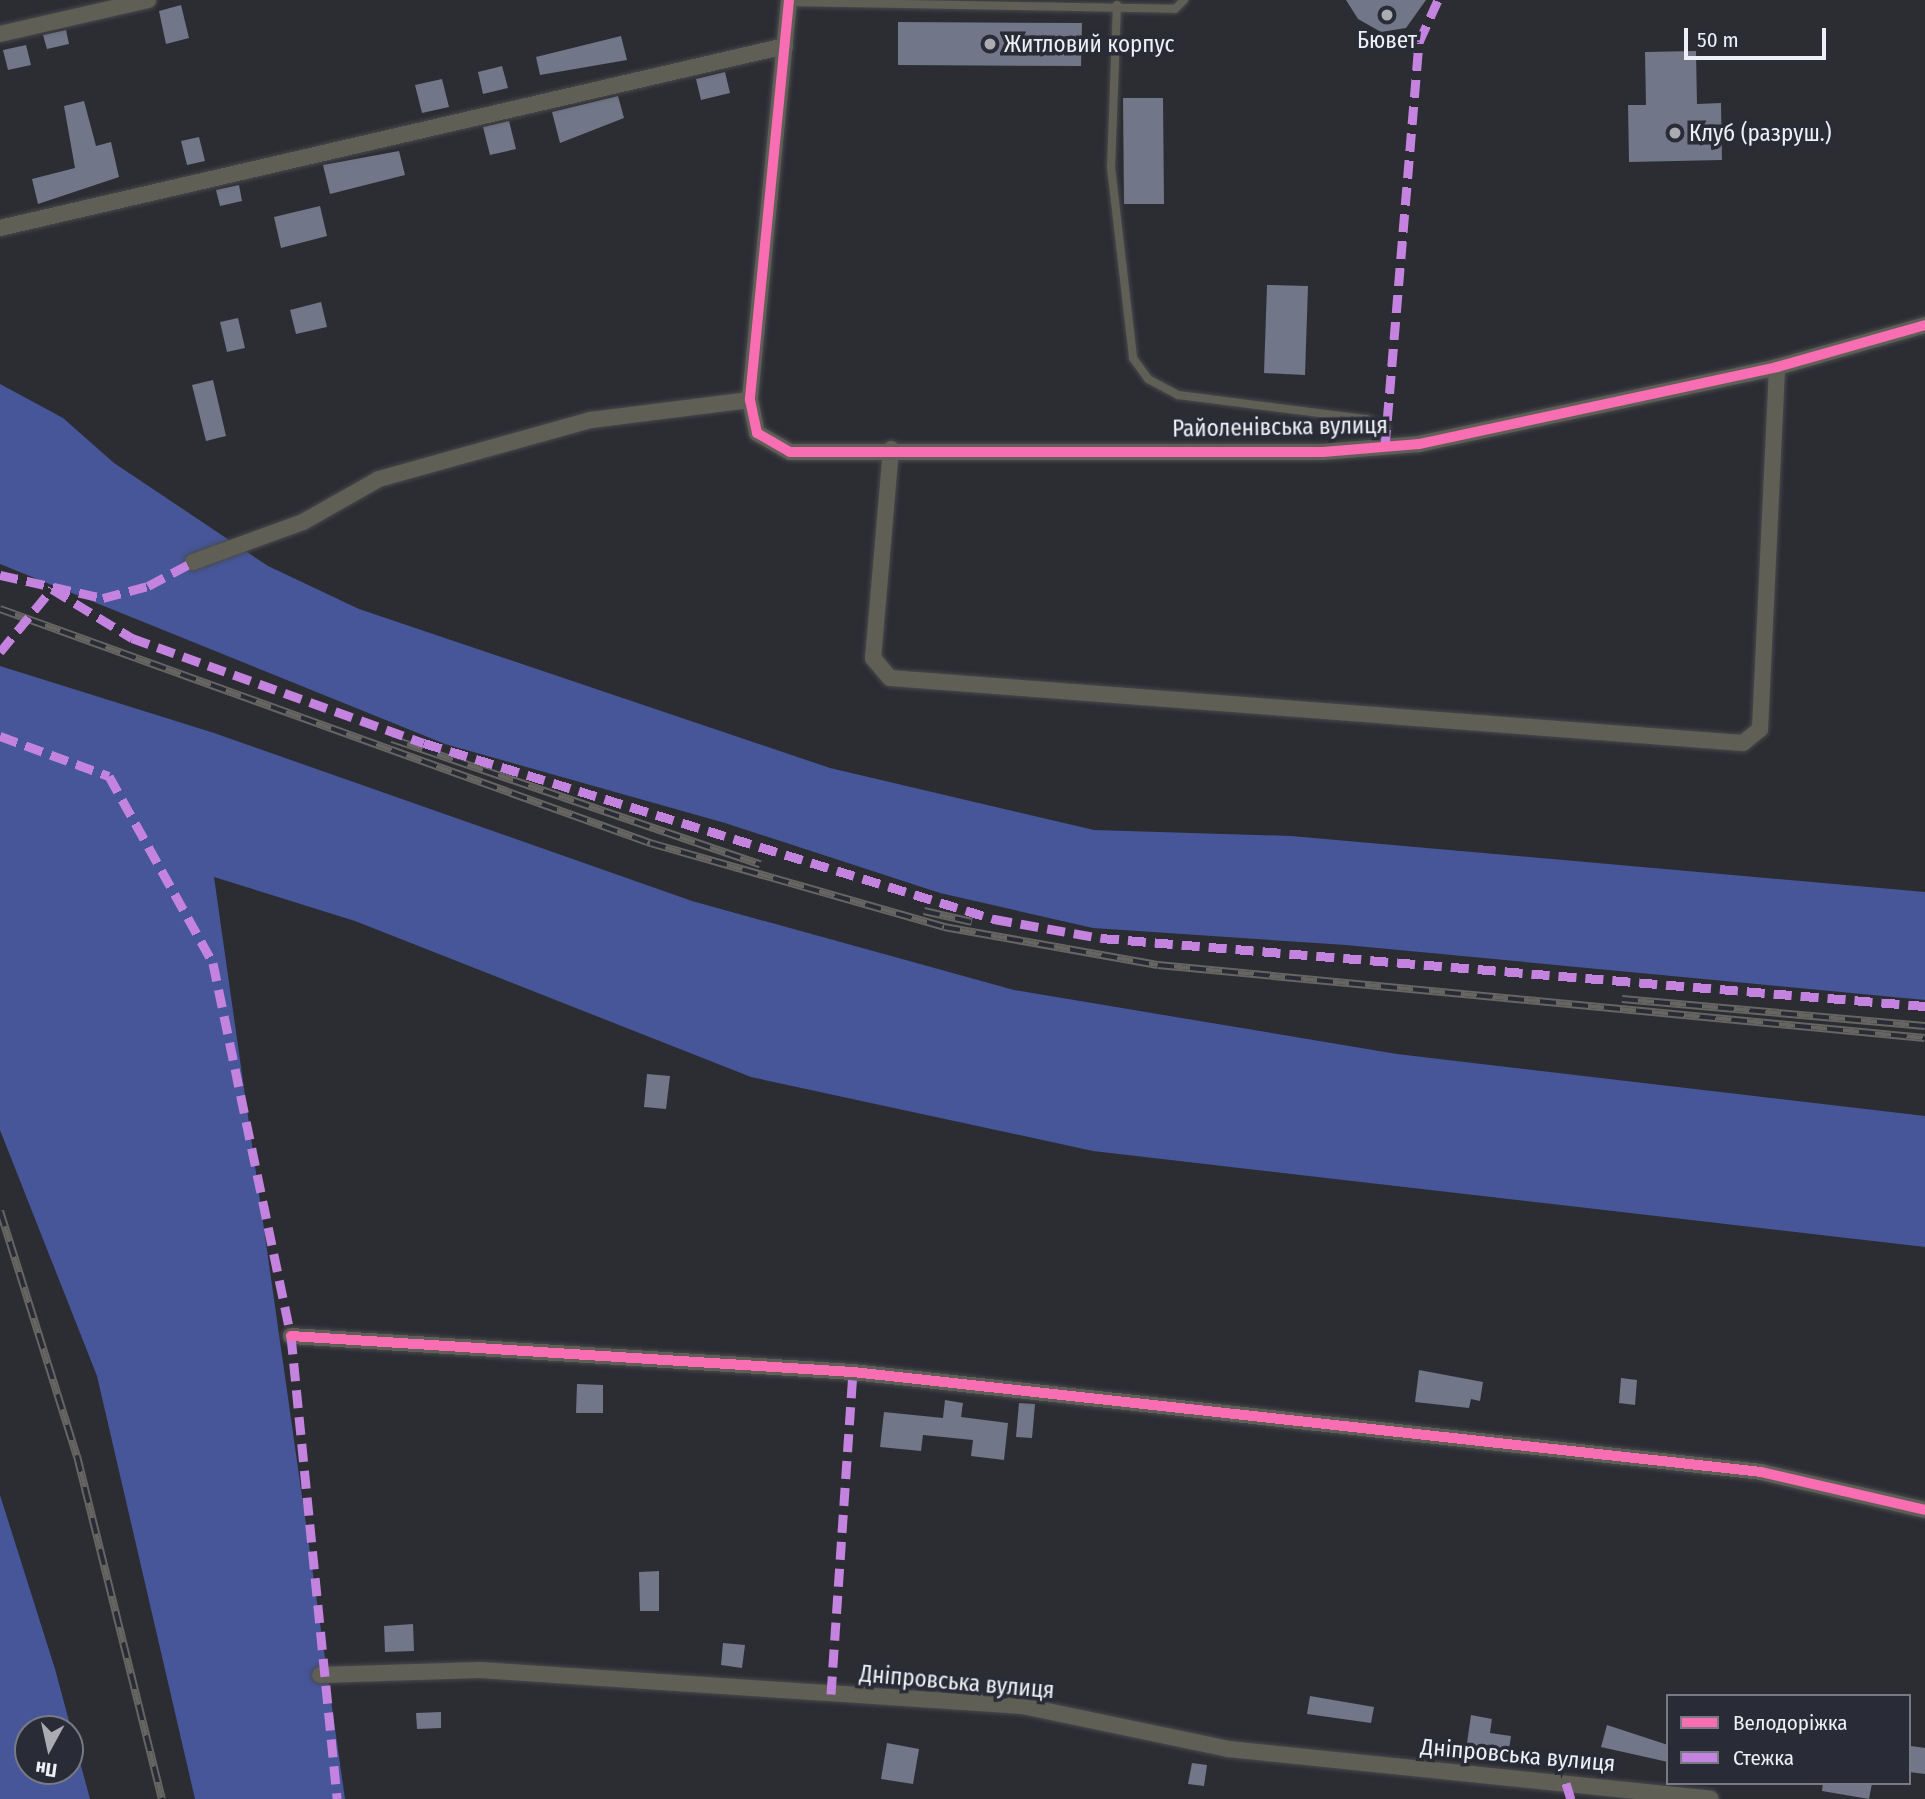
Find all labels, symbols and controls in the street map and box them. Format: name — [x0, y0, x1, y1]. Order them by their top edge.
marker: Бювет — [1379, 7, 1395, 23]
scale bar — [1687, 14, 1829, 58]
place label: Бювет — [1357, 26, 1417, 54]
text: 50 m — [1697, 27, 1739, 53]
place label: Житловий корпус — [1004, 30, 1174, 58]
marker: Житловий корпус — [982, 36, 998, 52]
place label: Клуб (разруш.) — [1689, 119, 1832, 147]
marker: Клуб (разруш.) — [1667, 125, 1683, 141]
street label: Райоленівська вулиця — [1172, 411, 1388, 443]
street label: Дніпровська вулиця — [858, 1660, 1056, 1704]
legend — [1666, 1694, 1911, 1785]
text: Велодоріжка — [1733, 1710, 1848, 1736]
north arrow — [14, 1715, 84, 1785]
street label: Дніпровська вулиця — [1419, 1733, 1617, 1777]
text: Стежка — [1733, 1745, 1794, 1771]
text: Пн — [34, 1756, 59, 1782]

